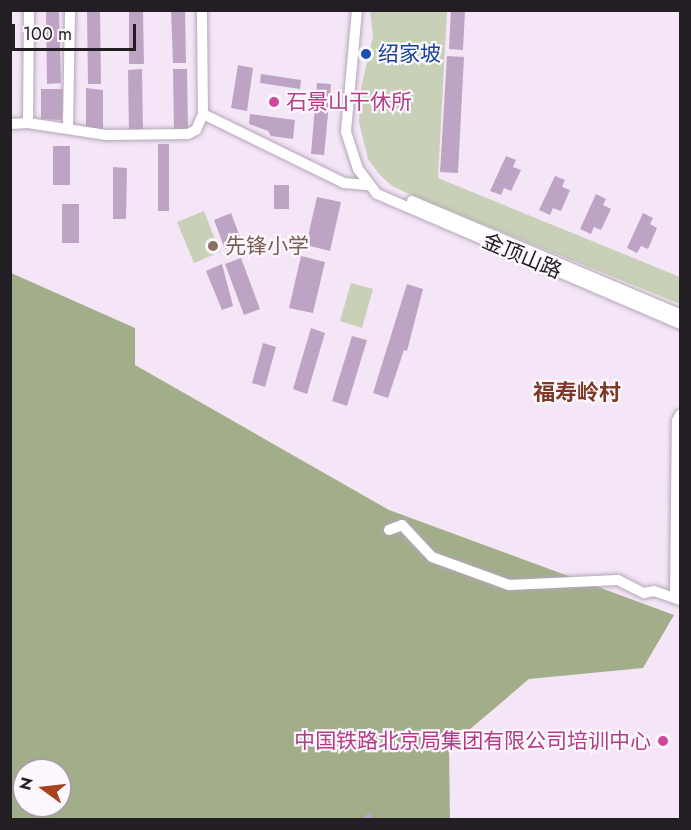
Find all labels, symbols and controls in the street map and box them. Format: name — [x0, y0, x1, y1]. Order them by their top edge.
scale bar — [15, 12, 140, 50]
text: 100 m — [23, 21, 72, 47]
place label: 绍家坡 — [378, 41, 441, 67]
marker: 绍家坡 — [359, 47, 373, 61]
place label: 石景山干休所 — [286, 89, 412, 115]
marker: 石景山干休所 — [267, 95, 281, 109]
street label: 金顶山路 — [478, 228, 566, 284]
place label: 先锋小学 — [225, 233, 309, 259]
marker: 先锋小学 — [206, 239, 220, 253]
district label: 福寿岭村 — [533, 380, 621, 406]
place label: 中国铁路北京局集团有限公司培训中心 — [294, 728, 651, 754]
marker: 中国铁路北京局集团有限公司培训中心 — [656, 734, 670, 748]
north arrow — [12, 758, 72, 818]
text: N — [13, 775, 39, 793]

